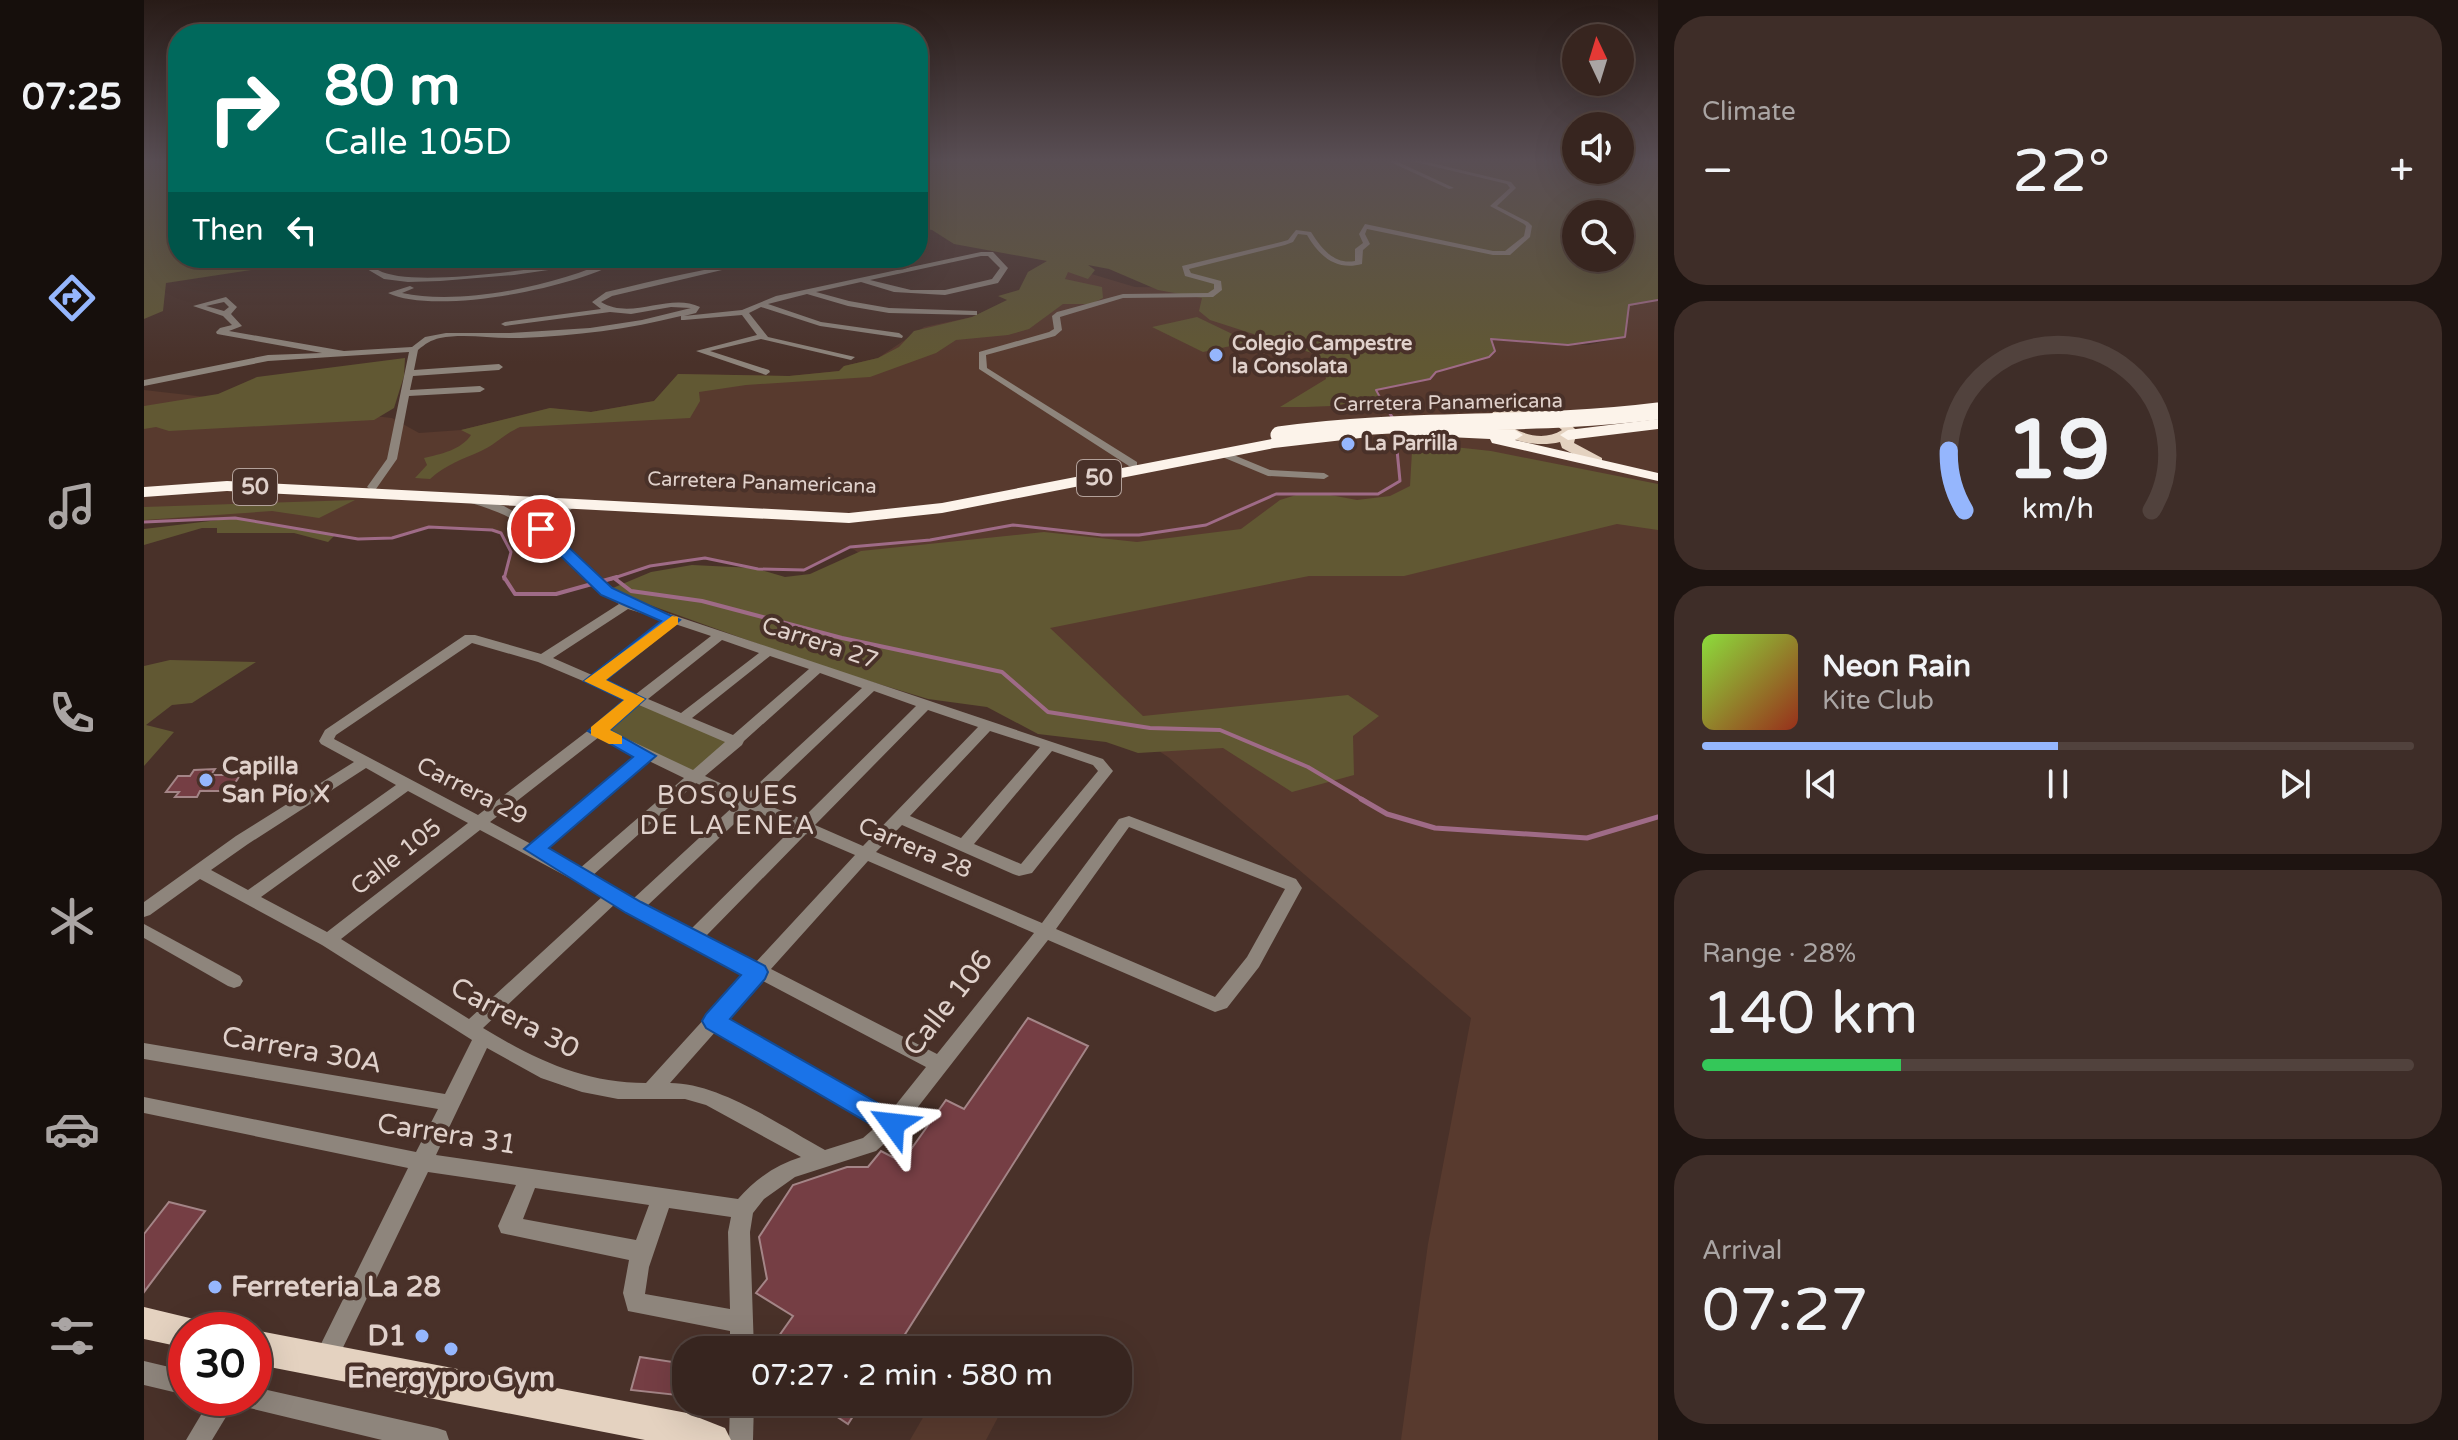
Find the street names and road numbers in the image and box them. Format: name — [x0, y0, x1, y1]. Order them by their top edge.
street label: Carretera Panamericana — [1333, 389, 1563, 417]
road number: 50 — [1077, 460, 1121, 496]
street label: Carretera Panamericana — [647, 467, 877, 499]
road number: 50 — [233, 469, 277, 505]
street label: Carrera 27 — [758, 611, 882, 675]
street label: Carrera 29 — [412, 751, 532, 831]
street label: Carrera 28 — [854, 811, 976, 885]
street label: Calle 105 — [345, 813, 447, 901]
street label: Calle 106 — [896, 943, 1000, 1063]
street label: Carrera 30 — [445, 970, 585, 1066]
street label: Carrera 30A — [219, 1019, 385, 1081]
street label: Carrera 31 — [375, 1106, 519, 1162]

